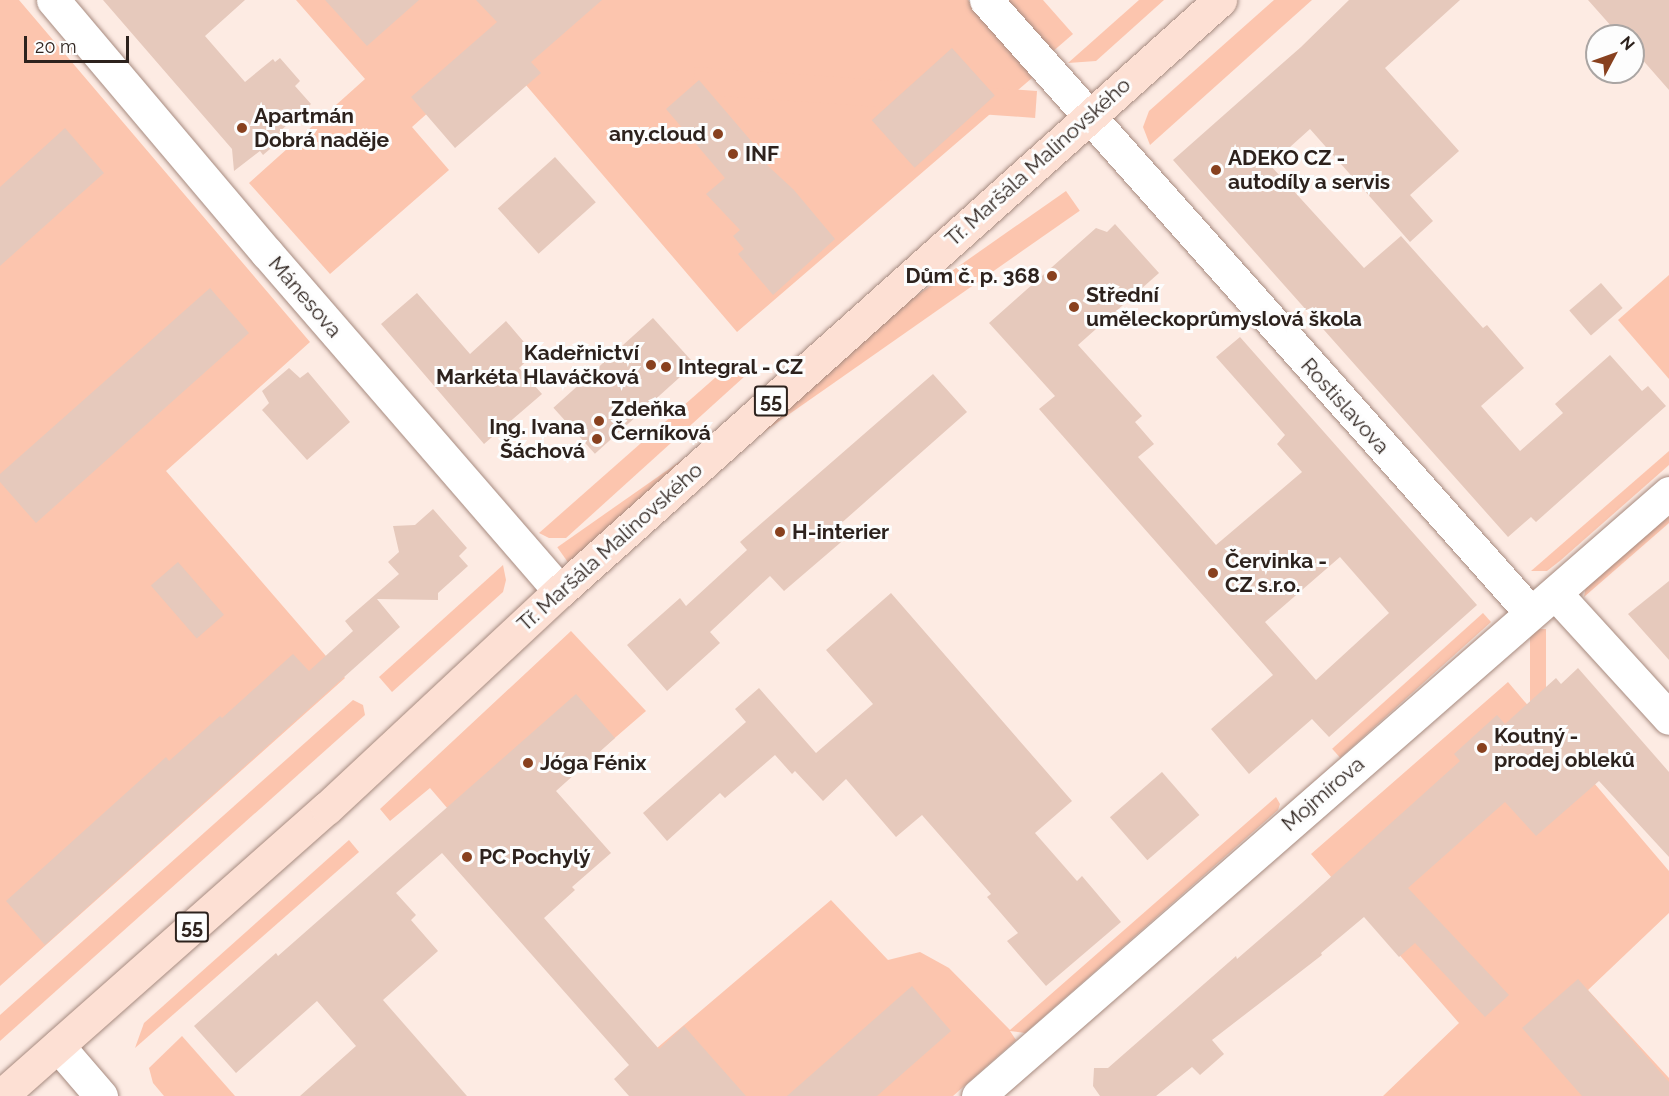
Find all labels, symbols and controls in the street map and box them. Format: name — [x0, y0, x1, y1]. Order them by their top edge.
scale bar — [27, 24, 132, 62]
north arrow — [1585, 24, 1645, 84]
text: N — [1616, 32, 1639, 54]
text: 20 m — [35, 36, 77, 57]
street label: Tř. Maršála Malinovského — [940, 72, 1136, 252]
place label: Apartmán Dobrá naděje — [254, 103, 389, 153]
marker: Apartmán Dobrá naděje — [235, 121, 249, 135]
place label: any.cloud — [609, 121, 706, 147]
marker: any.cloud — [711, 127, 725, 141]
place label: INF — [745, 141, 779, 167]
place label: ADEKO CZ - autodíly a servis — [1228, 145, 1391, 195]
marker: INF — [726, 147, 740, 161]
marker: ADEKO CZ - autodíly a servis — [1209, 163, 1223, 177]
street label: Mánesova — [263, 251, 347, 343]
place label: Dům č. p. 368 — [906, 263, 1040, 289]
marker: Dům č. p. 368 — [1045, 269, 1059, 283]
place label: Střední uměleckoprůmyslová škola — [1086, 282, 1362, 332]
marker: Střední uměleckoprůmyslová škola — [1067, 300, 1081, 314]
place label: Kadeřnictví Markéta Hlaváčková — [436, 340, 639, 390]
street label: Rostislavova — [1296, 353, 1394, 459]
place label: Integral - CZ — [678, 354, 804, 380]
marker: Kadeřnictví Markéta Hlaváčková — [644, 358, 658, 372]
marker: Integral - CZ — [659, 360, 673, 374]
road number: 55 — [753, 384, 789, 418]
place label: Zdeňka Černíková — [611, 396, 711, 446]
place label: Ing. Ivana Šáchová — [489, 414, 585, 464]
marker: Zdeňka Černíková — [592, 414, 606, 428]
marker: Ing. Ivana Šáchová — [590, 432, 604, 446]
street label: Tř. Maršála Malinovského — [512, 457, 708, 637]
place label: H-interier — [792, 519, 889, 545]
marker: H-interier — [773, 525, 787, 539]
place label: Červinka - CZ s.r.o. — [1225, 548, 1327, 598]
marker: Červinka - CZ s.r.o. — [1206, 566, 1220, 580]
place label: Koutný - prodej obleků — [1494, 723, 1635, 773]
marker: Koutný - prodej obleků — [1475, 741, 1489, 755]
place label: Jóga Fénix — [540, 750, 646, 776]
street label: Mojmírova — [1277, 751, 1369, 837]
marker: Jóga Fénix — [521, 756, 535, 770]
place label: PC Pochylý — [479, 844, 591, 870]
marker: PC Pochylý — [460, 850, 474, 864]
road number: 55 — [174, 910, 210, 944]

